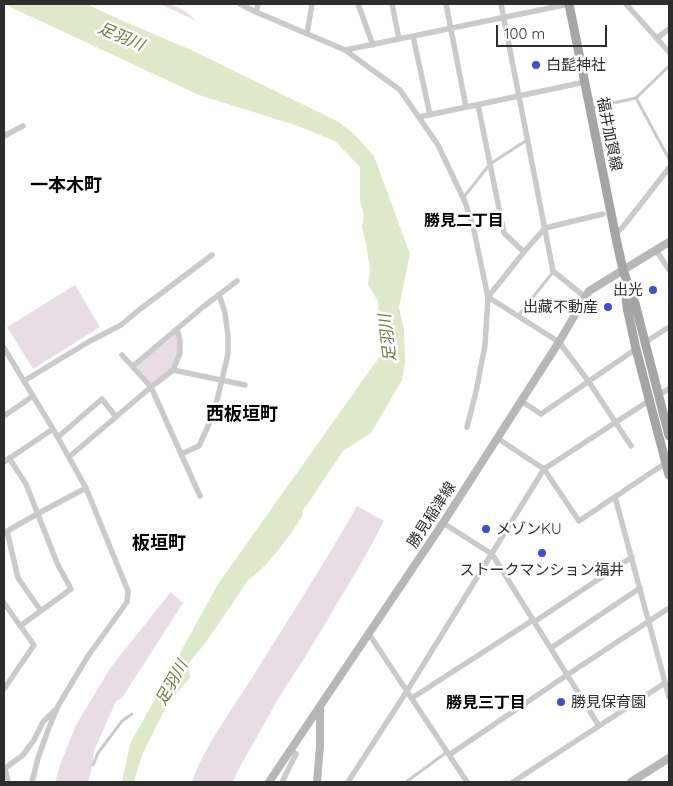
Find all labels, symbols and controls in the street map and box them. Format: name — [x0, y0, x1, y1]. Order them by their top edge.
scale bar — [498, 15, 609, 47]
water label: 足羽川 — [95, 19, 147, 55]
text: 100 m — [504, 24, 545, 43]
place label: 白髭神社 — [546, 56, 606, 74]
marker: 白髭神社 — [530, 59, 542, 71]
street label: 福井加賀線 — [593, 95, 625, 173]
district label: 一本木町 — [30, 175, 102, 197]
district label: 勝見二丁目 — [424, 211, 504, 231]
place label: 出光 — [613, 281, 643, 299]
marker: 出光 — [647, 284, 659, 296]
place label: 出藏不動産 — [523, 298, 598, 316]
marker: 出藏不動産 — [602, 301, 614, 313]
water label: 足羽川 — [376, 313, 400, 363]
district label: 西板垣町 — [206, 404, 278, 426]
street label: 勝見稲津線 — [404, 479, 460, 551]
place label: メゾンKU — [496, 520, 562, 538]
marker: メゾンKU — [480, 523, 492, 535]
district label: 板垣町 — [132, 533, 186, 555]
marker: ストークマンション福井 — [536, 547, 548, 559]
place label: ストークマンション福井 — [460, 561, 624, 579]
water label: 足羽川 — [152, 657, 192, 709]
district label: 勝見三丁目 — [446, 693, 526, 713]
place label: 勝見保育園 — [571, 693, 646, 711]
marker: 勝見保育園 — [555, 696, 567, 708]

